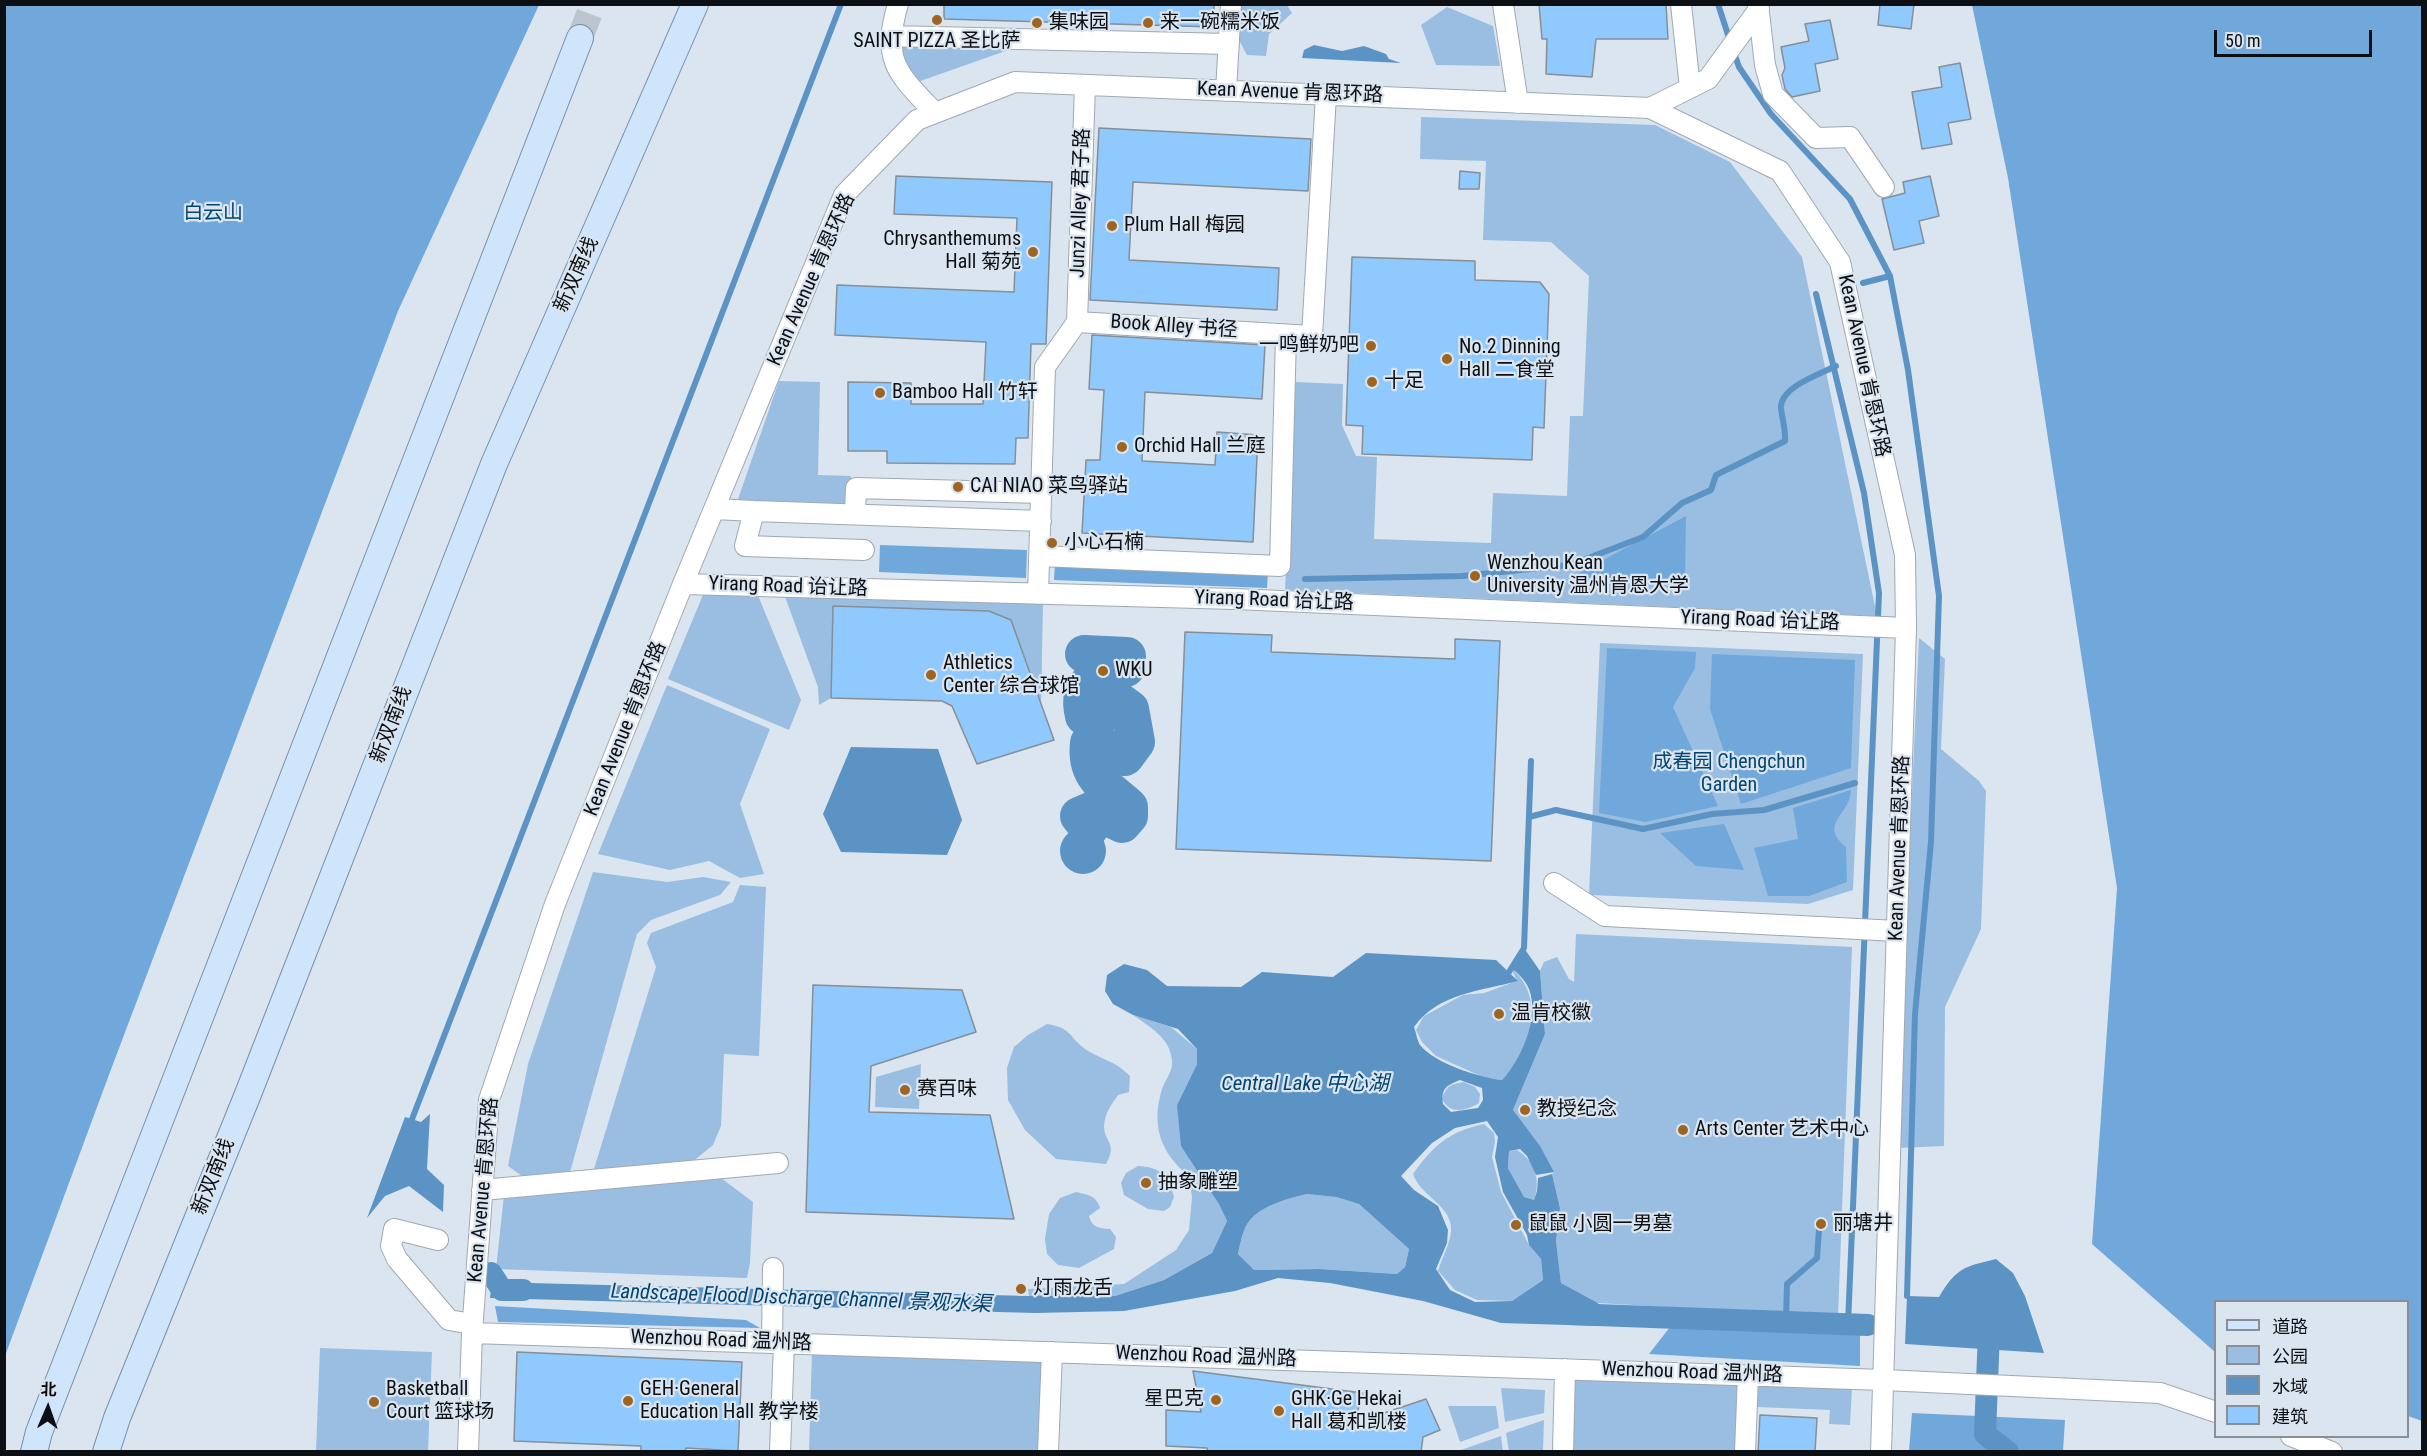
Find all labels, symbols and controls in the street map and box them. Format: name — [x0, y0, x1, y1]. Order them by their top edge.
place label: 集味园 — [1049, 11, 1109, 35]
place label: 来一碗糯米饭 — [1160, 11, 1280, 35]
marker: SAINT PIZZA 圣比萨 — [930, 13, 944, 27]
marker: 集味园 — [1030, 16, 1044, 30]
marker: 来一碗糯米饭 — [1141, 16, 1155, 30]
scale bar — [2217, 18, 2374, 56]
place label: SAINT PIZZA 圣比萨 — [853, 30, 1021, 54]
text: 50 m — [2225, 30, 2260, 51]
street label: Kean Avenue 肯恩环路 — [1197, 78, 1383, 108]
street label: Junzi Alley 君子路 — [1066, 128, 1096, 278]
street label: Kean Avenue 肯恩环路 — [763, 190, 861, 370]
park label: 白云山 — [183, 202, 243, 226]
place label: Plum Hall 梅园 — [1124, 214, 1245, 238]
marker: Plum Hall 梅园 — [1105, 219, 1119, 233]
place label: Chrysanthemums Hall 菊苑 — [883, 228, 1021, 275]
street label: 新双南线 — [550, 234, 604, 316]
marker: Chrysanthemums Hall 菊苑 — [1026, 245, 1040, 259]
street label: Kean Avenue 肯恩环路 — [1832, 273, 1894, 459]
street label: Book Alley 书径 — [1110, 311, 1238, 343]
place label: 一鸣鲜奶吧 — [1259, 334, 1359, 358]
place label: No.2 Dinning Hall 二食堂 — [1459, 336, 1561, 383]
marker: 一鸣鲜奶吧 — [1364, 339, 1378, 353]
marker: No.2 Dinning Hall 二食堂 — [1440, 352, 1454, 366]
place label: 十足 — [1384, 370, 1424, 394]
marker: 十足 — [1365, 375, 1379, 389]
place label: Bamboo Hall 竹轩 — [892, 381, 1038, 405]
marker: Bamboo Hall 竹轩 — [873, 386, 887, 400]
place label: Orchid Hall 兰庭 — [1134, 435, 1266, 459]
marker: Orchid Hall 兰庭 — [1115, 440, 1129, 454]
place label: CAI NIAO 菜鸟驿站 — [970, 475, 1128, 499]
marker: CAI NIAO 菜鸟驿站 — [951, 480, 965, 494]
place label: 小心石楠 — [1064, 531, 1144, 555]
marker: 小心石楠 — [1045, 536, 1059, 550]
place label: Wenzhou Kean University 温州肯恩大学 — [1487, 552, 1689, 599]
marker: Wenzhou Kean University 温州肯恩大学 — [1468, 569, 1482, 583]
street label: Yirang Road 诒让路 — [708, 572, 868, 602]
street label: Yirang Road 诒让路 — [1194, 586, 1354, 616]
street label: Yirang Road 诒让路 — [1680, 606, 1840, 636]
street label: Kean Avenue 肯恩环路 — [580, 638, 672, 820]
place label: Athletics Center 综合球馆 — [943, 652, 1079, 699]
place label: WKU — [1115, 659, 1152, 683]
marker: WKU — [1096, 664, 1110, 678]
marker: Athletics Center 综合球馆 — [924, 668, 938, 682]
street label: 新双南线 — [366, 683, 418, 767]
park label: 成春园 Chengchun Garden — [1653, 751, 1805, 798]
street label: Kean Avenue 肯恩环路 — [1885, 755, 1915, 941]
place label: 温肯校徽 — [1511, 1002, 1591, 1026]
marker: 温肯校徽 — [1492, 1007, 1506, 1021]
water label: Central Lake 中心湖 — [1221, 1072, 1389, 1098]
place label: 赛百味 — [917, 1078, 977, 1102]
marker: 赛百味 — [898, 1083, 912, 1097]
street label: Kean Avenue 肯恩环路 — [464, 1096, 504, 1284]
place label: 教授纪念 — [1537, 1098, 1617, 1122]
marker: 教授纪念 — [1518, 1103, 1532, 1117]
place label: Arts Center 艺术中心 — [1695, 1118, 1869, 1142]
marker: Arts Center 艺术中心 — [1676, 1123, 1690, 1137]
street label: 新双南线 — [188, 1135, 240, 1219]
place label: 抽象雕塑 — [1158, 1171, 1238, 1195]
marker: 抽象雕塑 — [1139, 1176, 1153, 1190]
place label: 丽塘井 — [1833, 1212, 1893, 1236]
place label: 鼠鼠 小圆一男墓 — [1528, 1213, 1673, 1237]
marker: 丽塘井 — [1814, 1217, 1828, 1231]
marker: 鼠鼠 小圆一男墓 — [1509, 1218, 1523, 1232]
place label: 灯雨龙舌 — [1033, 1277, 1113, 1301]
water label: Landscape Flood Discharge Channel 景观水渠 — [610, 1280, 992, 1318]
marker: 灯雨龙舌 — [1014, 1282, 1028, 1296]
legend — [2214, 1300, 2409, 1438]
text: 道路 — [2272, 1316, 2308, 1337]
street label: Wenzhou Road 温州路 — [630, 1326, 812, 1356]
street label: Wenzhou Road 温州路 — [1115, 1342, 1297, 1372]
text: 公园 — [2272, 1346, 2308, 1367]
street label: Wenzhou Road 温州路 — [1601, 1358, 1783, 1388]
text: 水域 — [2272, 1376, 2308, 1397]
north arrow — [18, 1378, 78, 1438]
place label: Basketball Court 篮球场 — [386, 1378, 494, 1425]
place label: GEH·General Education Hall 教学楼 — [640, 1378, 819, 1425]
text: 北 — [40, 1380, 57, 1399]
place label: 星巴克 — [1144, 1388, 1204, 1412]
place label: GHK·Ge Hekai Hall 葛和凯楼 — [1291, 1388, 1407, 1435]
marker: 星巴克 — [1209, 1393, 1223, 1407]
marker: GEH·General Education Hall 教学楼 — [621, 1394, 635, 1408]
marker: Basketball Court 篮球场 — [367, 1395, 381, 1409]
marker: GHK·Ge Hekai Hall 葛和凯楼 — [1272, 1404, 1286, 1418]
text: 建筑 — [2272, 1406, 2308, 1427]

